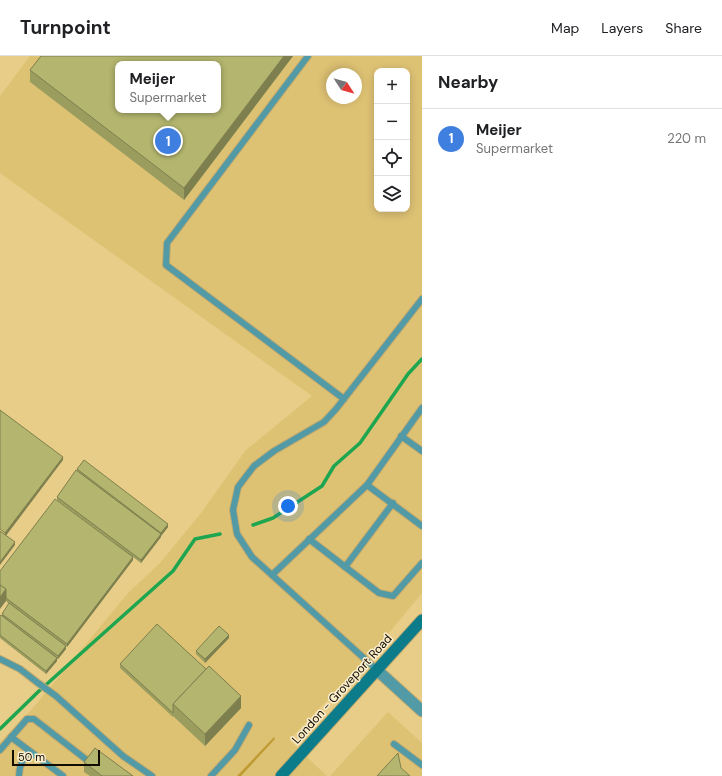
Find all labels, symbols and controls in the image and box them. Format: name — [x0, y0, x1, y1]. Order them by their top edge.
text: Turnpoint — [20, 15, 111, 40]
text: Map — [551, 19, 579, 37]
text: Layers — [601, 19, 643, 37]
text: Share — [665, 19, 702, 37]
popup — [115, 61, 221, 113]
north arrow — [326, 68, 362, 104]
map controls — [374, 68, 410, 212]
button: + — [374, 68, 410, 104]
text: Meijer — [129, 69, 175, 89]
text: Nearby — [438, 71, 498, 93]
text: Supermarket — [129, 89, 207, 106]
button: − — [374, 104, 410, 140]
text: Meijer — [476, 120, 522, 140]
pin: 1 — [155, 126, 181, 156]
text: 1 — [449, 130, 453, 147]
text: 220 m — [667, 130, 706, 147]
button: locate — [374, 140, 410, 176]
text: Supermarket — [476, 140, 553, 157]
button: layers — [374, 176, 410, 212]
your location — [278, 496, 298, 516]
street label: London - Groveport Road — [288, 631, 396, 747]
scale bar — [12, 748, 100, 767]
text: 50 m — [18, 750, 45, 764]

